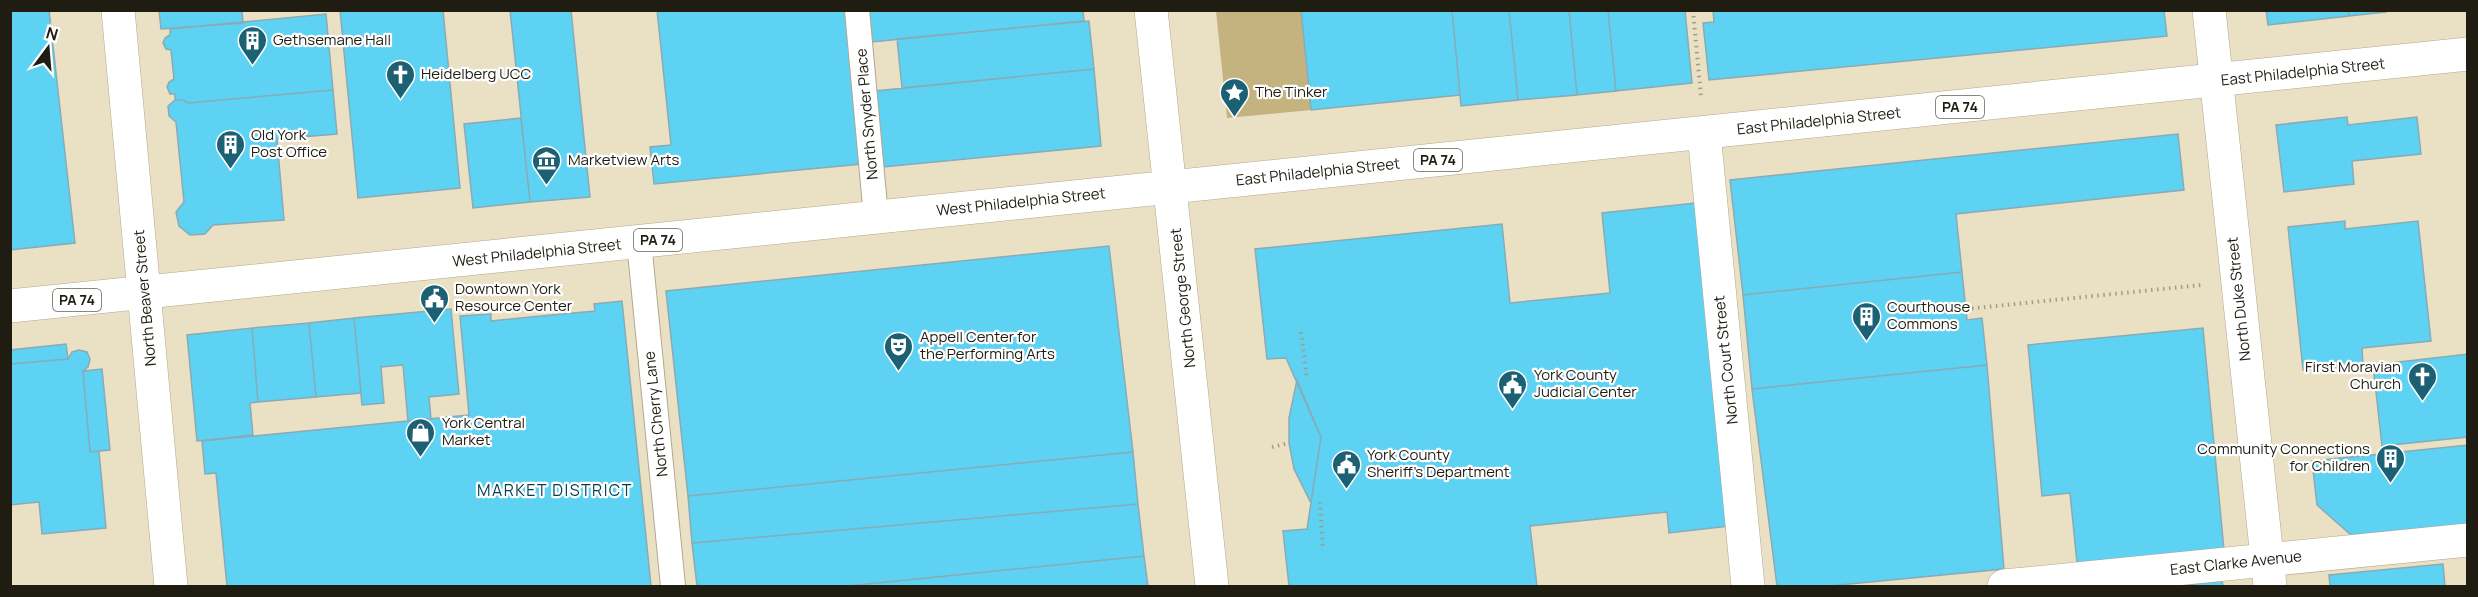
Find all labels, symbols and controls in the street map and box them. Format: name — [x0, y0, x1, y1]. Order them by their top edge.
north arrow — [18, 18, 78, 78]
text: N — [44, 21, 61, 46]
building icon: Gethsemane Hall — [236, 24, 268, 66]
place label: Gethsemane Hall — [273, 29, 391, 50]
street label: North Snyder Place — [850, 47, 883, 181]
street label: East Philadelphia Street — [2220, 52, 2386, 91]
church icon: Heidelberg UCC — [384, 58, 416, 100]
place label: Heidelberg UCC — [421, 63, 532, 84]
place icon: The Tinker — [1218, 76, 1250, 118]
place label: The Tinker — [1255, 81, 1328, 102]
road number: PA 74 — [1936, 96, 1984, 118]
street label: East Philadelphia Street — [1736, 101, 1902, 140]
place label: Old York Post Office — [251, 124, 327, 162]
building icon: Old York Post Office — [214, 128, 246, 170]
museum icon: Marketview Arts — [531, 144, 563, 186]
place label: Marketview Arts — [568, 149, 679, 170]
road number: PA 74 — [1414, 149, 1462, 171]
street label: East Philadelphia Street — [1235, 152, 1401, 191]
street label: West Philadelphia Street — [935, 182, 1107, 221]
street label: North George Street — [1165, 227, 1200, 369]
street label: North Beaver Street — [128, 229, 161, 367]
road number: PA 74 — [634, 229, 682, 251]
street label: West Philadelphia Street — [451, 233, 623, 272]
street label: North Duke Street — [2222, 236, 2255, 362]
place label: Downtown York Resource Center — [455, 278, 573, 316]
public building icon: Downtown York Resource Center — [418, 282, 450, 324]
road number: PA 74 — [53, 289, 101, 311]
street label: North Court Street — [1708, 295, 1743, 426]
place label: Courthouse Commons — [1887, 296, 1970, 334]
building icon: Courthouse Commons — [1850, 300, 1882, 342]
place label: Appell Center for the Performing Arts — [920, 326, 1055, 364]
theatre icon: Appell Center for the Performing Arts — [883, 330, 915, 372]
street label: North Cherry Lane — [638, 350, 673, 478]
place label: First Moravian Church — [2305, 356, 2401, 394]
church icon: First Moravian Church — [2406, 360, 2438, 402]
place label: York County Judicial Center — [1534, 364, 1637, 402]
public building icon: York County Judicial Center — [1497, 368, 1529, 410]
place label: York Central Market — [442, 412, 525, 450]
shop icon: York Central Market — [405, 416, 437, 458]
place label: Community Connections for Children — [2197, 438, 2370, 476]
building icon: Community Connections for Children — [2375, 442, 2407, 484]
place label: York County Sheriff's Department — [1367, 444, 1510, 482]
public building icon: York County Sheriff's Department — [1330, 448, 1362, 490]
district label: MARKET DISTRICT — [477, 479, 633, 501]
street label: East Clarke Avenue — [2169, 545, 2303, 580]

